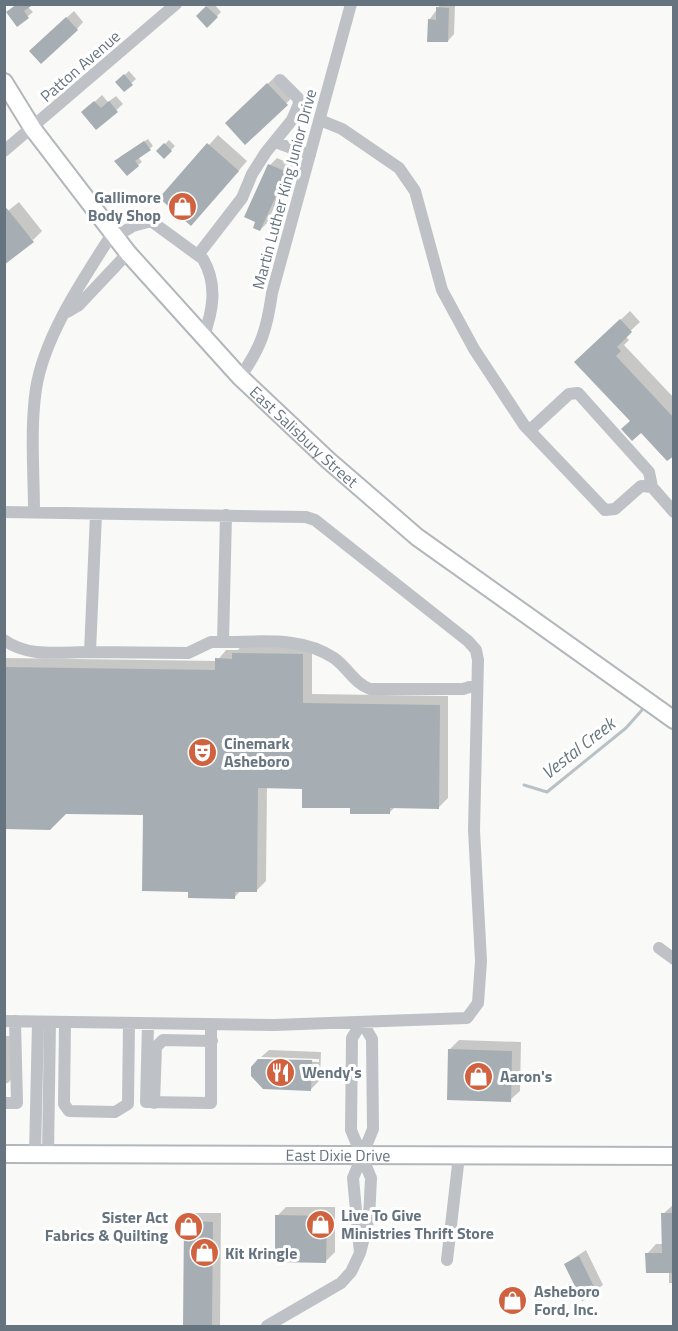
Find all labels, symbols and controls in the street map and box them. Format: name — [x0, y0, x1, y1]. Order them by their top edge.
street label: Patton Avenue — [35, 24, 125, 108]
street label: Martin Luther King Junior Drive — [246, 86, 322, 292]
place label: Gallimore Body Shop — [88, 185, 161, 227]
shop icon: Gallimore Body Shop — [166, 190, 198, 222]
street label: East Salisbury Street — [244, 380, 364, 493]
water label: Vestal Creek — [535, 709, 622, 785]
place label: Cinemark Asheboro — [224, 731, 290, 773]
theatre icon: Cinemark Asheboro — [187, 736, 219, 768]
restaurant icon: Wendy's — [265, 1056, 297, 1088]
place label: Wendy's — [302, 1060, 362, 1084]
shop icon: Aaron's — [463, 1060, 495, 1092]
place label: Aaron's — [500, 1064, 552, 1088]
street label: East Dixie Drive — [286, 1143, 390, 1167]
place label: Live To Give Ministries Thrift Store — [341, 1203, 494, 1245]
place label: Sister Act Fabrics & Quilting — [45, 1205, 168, 1247]
shop icon: Live To Give Ministries Thrift Store — [304, 1208, 336, 1240]
shop icon: Sister Act Fabrics & Quilting — [173, 1210, 205, 1242]
shop icon: Kit Kringle — [188, 1237, 220, 1269]
place label: Kit Kringle — [225, 1241, 297, 1265]
place label: Asheboro Ford, Inc. — [534, 1279, 600, 1321]
shop icon: Asheboro Ford, Inc. — [497, 1284, 529, 1316]

